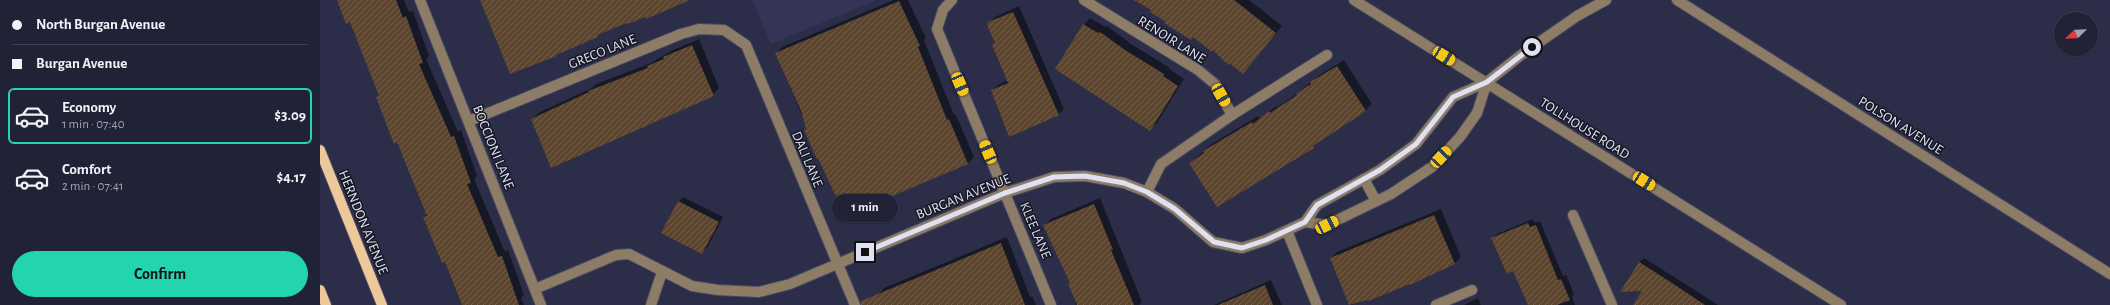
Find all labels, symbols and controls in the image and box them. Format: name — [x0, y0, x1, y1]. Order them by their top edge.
north arrow — [2054, 12, 2098, 56]
map controls — [2054, 12, 2098, 56]
street label: RENOIR LANE — [1135, 14, 1208, 66]
text: North Burgan Avenue — [36, 17, 165, 32]
street label: GRECO LANE — [567, 32, 638, 72]
route start — [1523, 38, 1541, 56]
car — [1431, 45, 1457, 67]
text: Burgan Avenue — [36, 56, 127, 71]
car — [950, 71, 970, 97]
car — [1210, 82, 1232, 108]
street label: POLSON AVENUE — [1856, 94, 1945, 158]
street label: TOLLHOUSE ROAD — [1537, 96, 1632, 162]
icon: car — [14, 98, 50, 134]
text: Economy — [62, 100, 116, 115]
street label: BOCCIONI LANE — [470, 103, 516, 192]
text: $3.09 — [274, 108, 306, 123]
text: 1 min · 07:40 — [62, 118, 125, 131]
street label: DALI LANE — [789, 129, 825, 190]
car — [978, 139, 998, 165]
car — [1428, 144, 1454, 170]
icon: car — [14, 160, 50, 196]
text: Comfort — [62, 162, 111, 177]
street label: HERNDON AVENUE — [336, 168, 390, 277]
text: $4.17 — [276, 170, 306, 185]
car — [1631, 170, 1657, 192]
street label: BURGAN AVENUE — [914, 172, 1012, 222]
text: 2 min · 07:41 — [62, 180, 124, 193]
callout: 1 min — [832, 194, 898, 222]
street label: KLEE LANE — [1017, 200, 1053, 261]
text: 1 min — [851, 201, 879, 214]
car — [1314, 214, 1340, 236]
route end — [856, 243, 874, 261]
button: Confirm — [12, 251, 308, 297]

